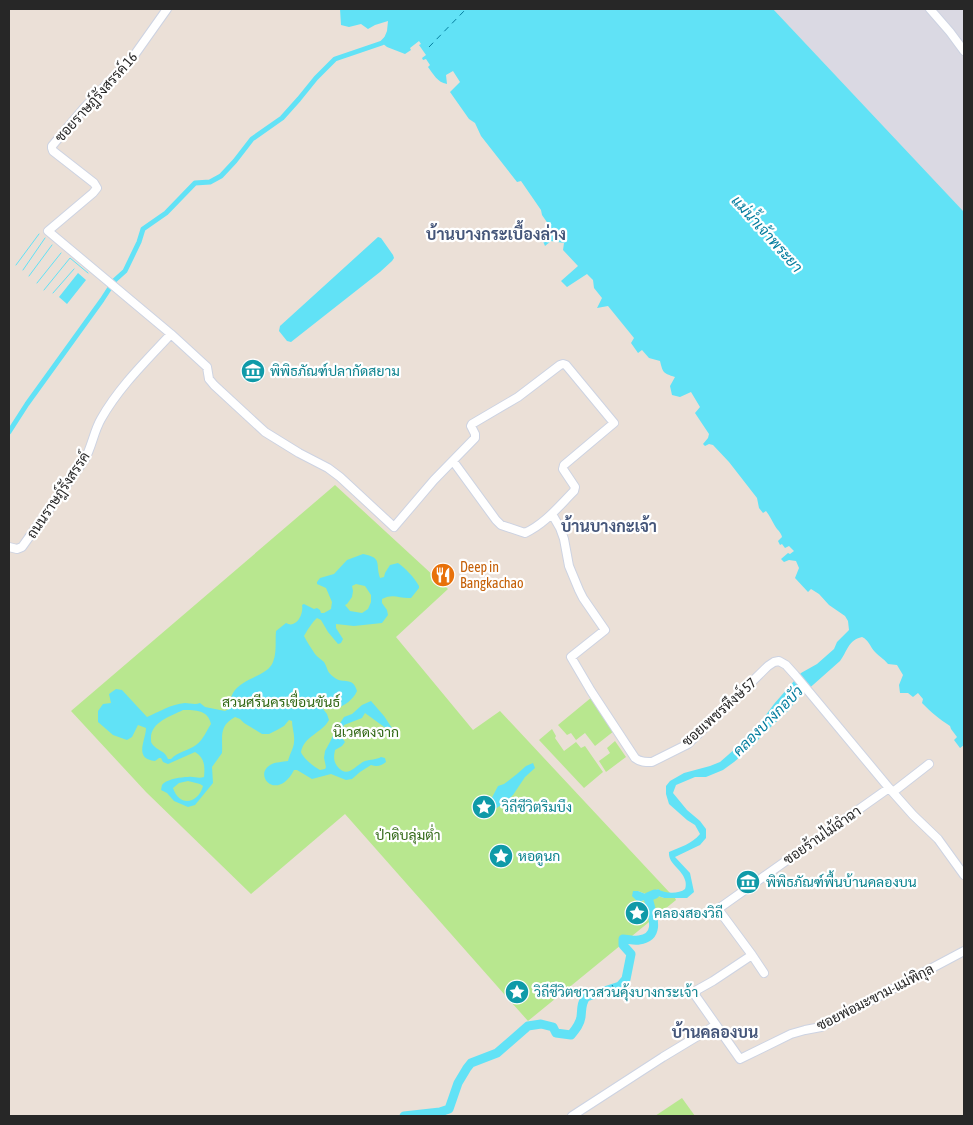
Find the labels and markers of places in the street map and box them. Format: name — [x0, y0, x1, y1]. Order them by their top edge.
museum icon: พิพิธภัณฑ์ปลากัดสยาม — [240, 358, 266, 384]
place label: พิพิธภัณฑ์ปลากัดสยาม — [270, 362, 400, 379]
place label: Deep in Bangkachao — [460, 559, 524, 591]
restaurant icon: Deep in Bangkachao — [430, 562, 456, 588]
place icon: วิถีชีวิตริมบึง — [471, 794, 497, 820]
place label: วิถีชีวิตริมบึง — [501, 798, 572, 815]
place icon: หอดูนก — [488, 843, 514, 869]
place label: หอดูนก — [518, 848, 560, 866]
museum icon: พิพิธภัณฑ์พื้นบ้านคลองบน — [735, 869, 761, 895]
place label: พิพิธภัณฑ์พื้นบ้านคลองบน — [766, 870, 917, 890]
place icon: คลองสองวิถี — [624, 900, 650, 926]
place label: คลองสองวิถี — [654, 904, 723, 921]
place icon: วิถีชีวิตชาวสวนคุ้งบางกระเจ้า — [504, 979, 530, 1005]
place label: วิถีชีวิตชาวสวนคุ้งบางกระเจ้า — [533, 983, 698, 1002]

